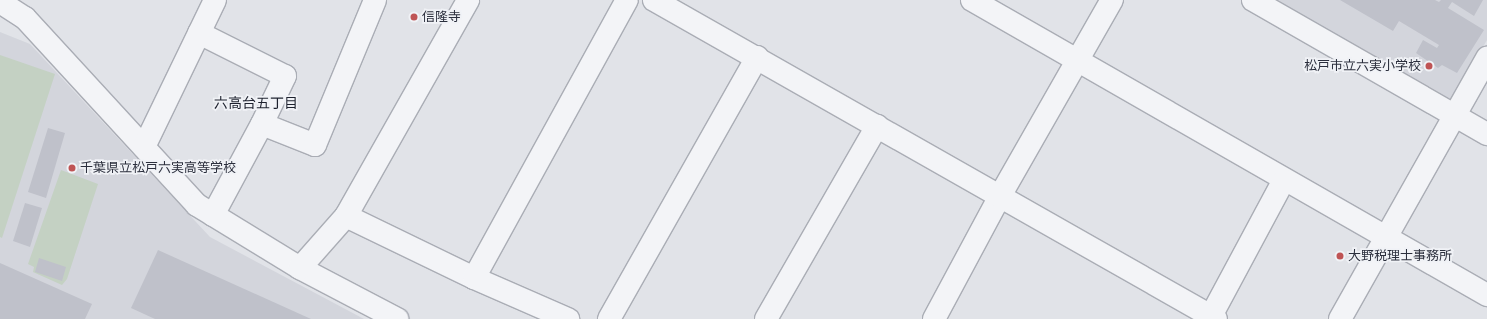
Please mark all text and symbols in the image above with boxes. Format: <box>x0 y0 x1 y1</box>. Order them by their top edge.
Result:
place label: 信隆寺 <box>422 9 461 25</box>
marker: 信隆寺 <box>409 12 419 22</box>
place label: 松戸市立六実小学校 <box>1304 58 1421 74</box>
marker: 松戸市立六実小学校 <box>1424 61 1434 71</box>
district label: 六高台五丁目 <box>214 95 298 111</box>
place label: 千葉県立松戸六実高等学校 <box>80 160 236 176</box>
marker: 千葉県立松戸六実高等学校 <box>67 163 77 173</box>
place label: 大野税理士事務所 <box>1348 248 1452 264</box>
marker: 大野税理士事務所 <box>1335 251 1345 261</box>

